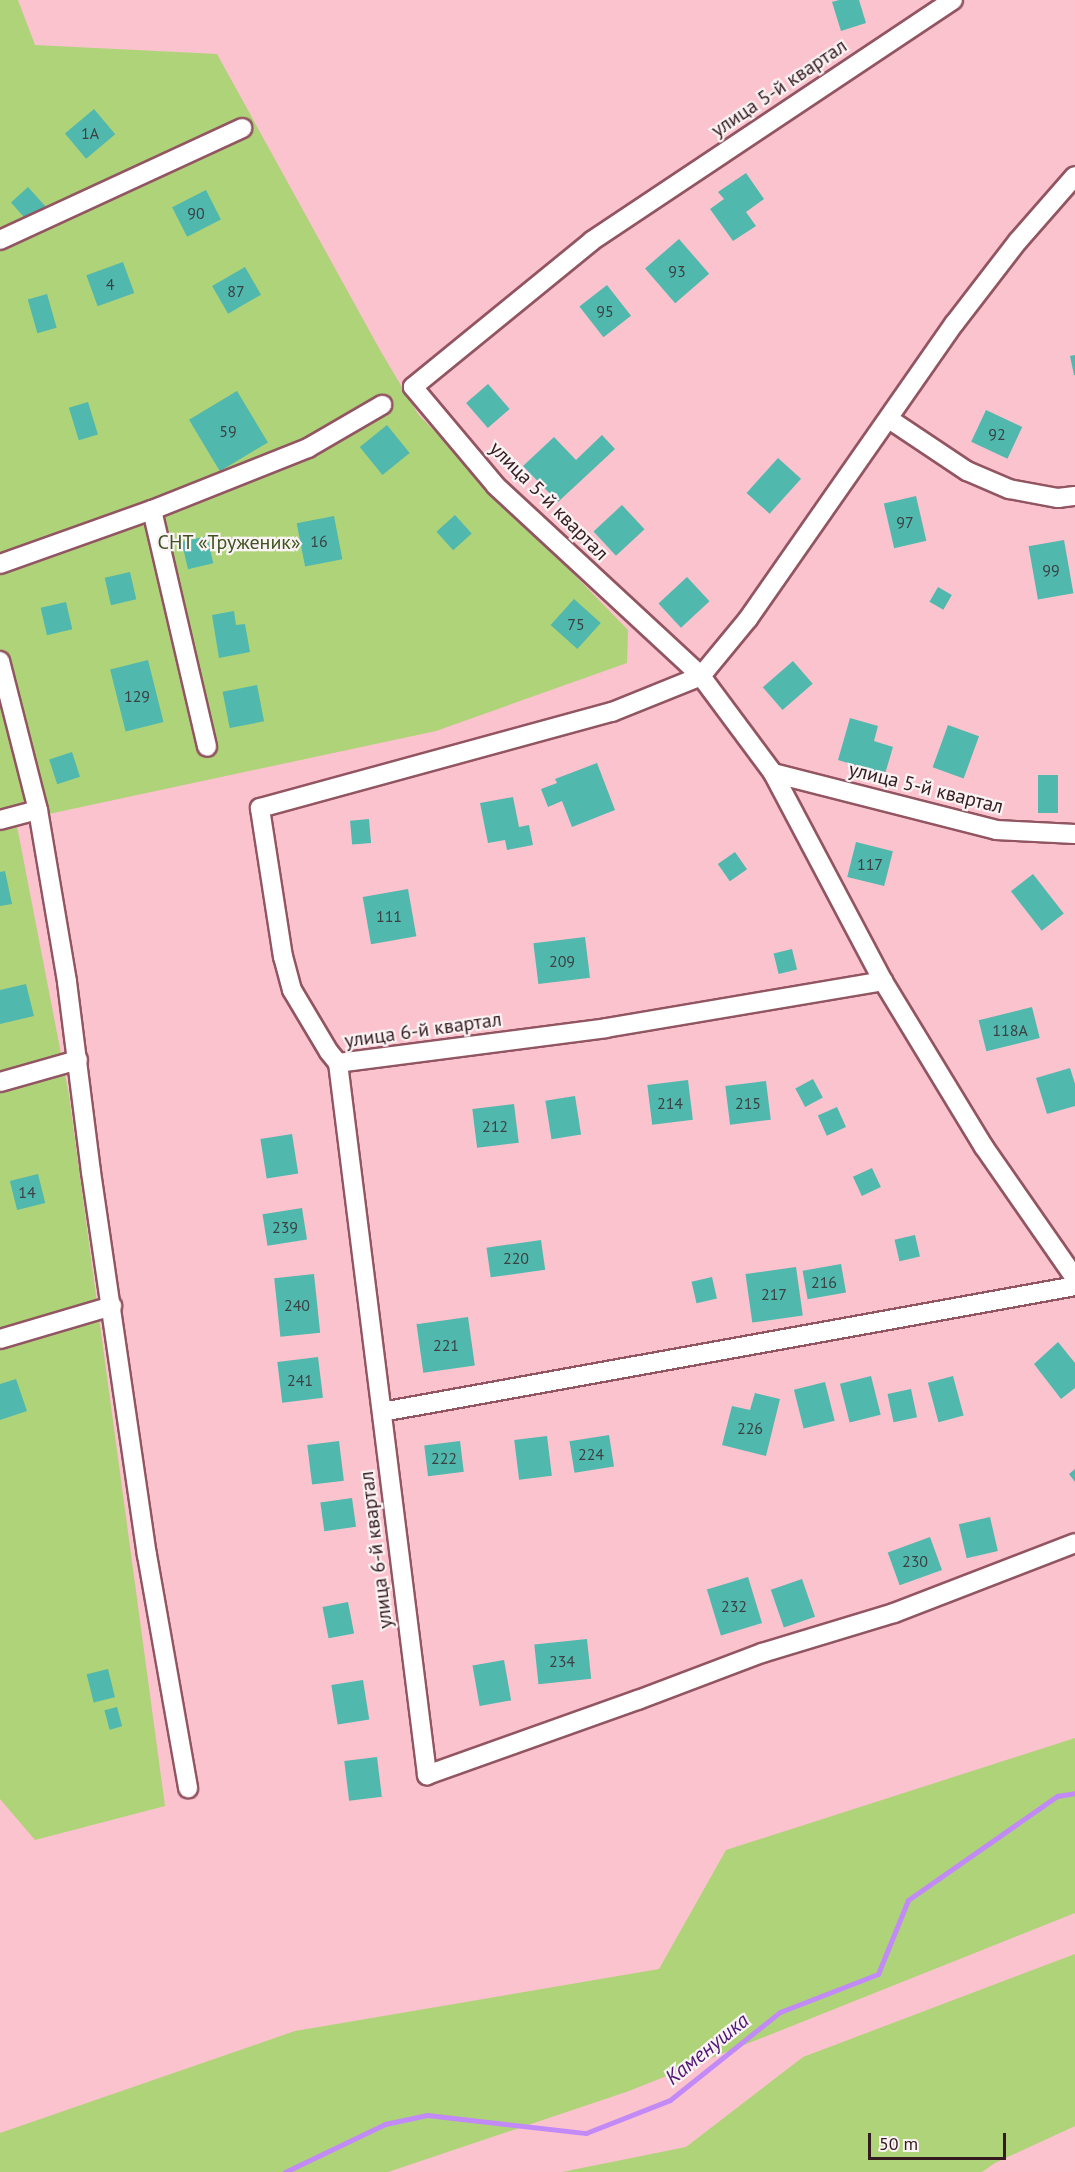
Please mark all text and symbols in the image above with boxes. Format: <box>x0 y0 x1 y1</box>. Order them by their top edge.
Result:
street label: улица 5-й квартал <box>707 34 851 142</box>
house number: 1А <box>81 123 99 143</box>
house number: 90 <box>187 203 205 223</box>
house number: 93 <box>668 261 686 281</box>
house number: 4 <box>106 274 114 294</box>
house number: 87 <box>227 281 245 301</box>
house number: 95 <box>596 301 614 321</box>
house number: 59 <box>219 421 237 441</box>
house number: 92 <box>988 424 1006 444</box>
street label: улица 5-й квартал <box>484 436 614 566</box>
house number: 97 <box>896 512 914 532</box>
park label: СНТ «Труженик» <box>157 530 301 554</box>
house number: 16 <box>310 531 328 551</box>
house number: 99 <box>1042 560 1060 580</box>
house number: 75 <box>567 614 585 634</box>
house number: 129 <box>124 686 150 706</box>
street label: улица 5-й квартал <box>846 757 1006 819</box>
house number: 117 <box>857 854 883 874</box>
house number: 111 <box>376 906 402 926</box>
house number: 209 <box>549 951 575 971</box>
street label: улица 6-й квартал <box>343 1007 503 1053</box>
house number: 118А <box>992 1020 1028 1040</box>
house number: 214 <box>657 1093 683 1113</box>
house number: 215 <box>735 1093 761 1113</box>
house number: 212 <box>482 1116 508 1136</box>
house number: 14 <box>18 1182 36 1202</box>
house number: 239 <box>272 1217 298 1237</box>
house number: 220 <box>503 1248 529 1268</box>
house number: 216 <box>811 1272 837 1292</box>
house number: 217 <box>761 1284 787 1304</box>
house number: 240 <box>284 1295 310 1315</box>
house number: 221 <box>433 1335 459 1355</box>
house number: 241 <box>287 1370 313 1390</box>
house number: 226 <box>737 1418 763 1438</box>
house number: 224 <box>578 1444 604 1464</box>
house number: 222 <box>431 1448 457 1468</box>
street label: улица 6-й квартал <box>354 1470 398 1630</box>
house number: 230 <box>902 1551 928 1571</box>
house number: 232 <box>721 1596 747 1616</box>
house number: 234 <box>549 1651 575 1671</box>
water label: Каменушка <box>660 2008 754 2090</box>
scale bar <box>871 2121 1009 2159</box>
text: 50 m <box>879 2132 918 2155</box>

